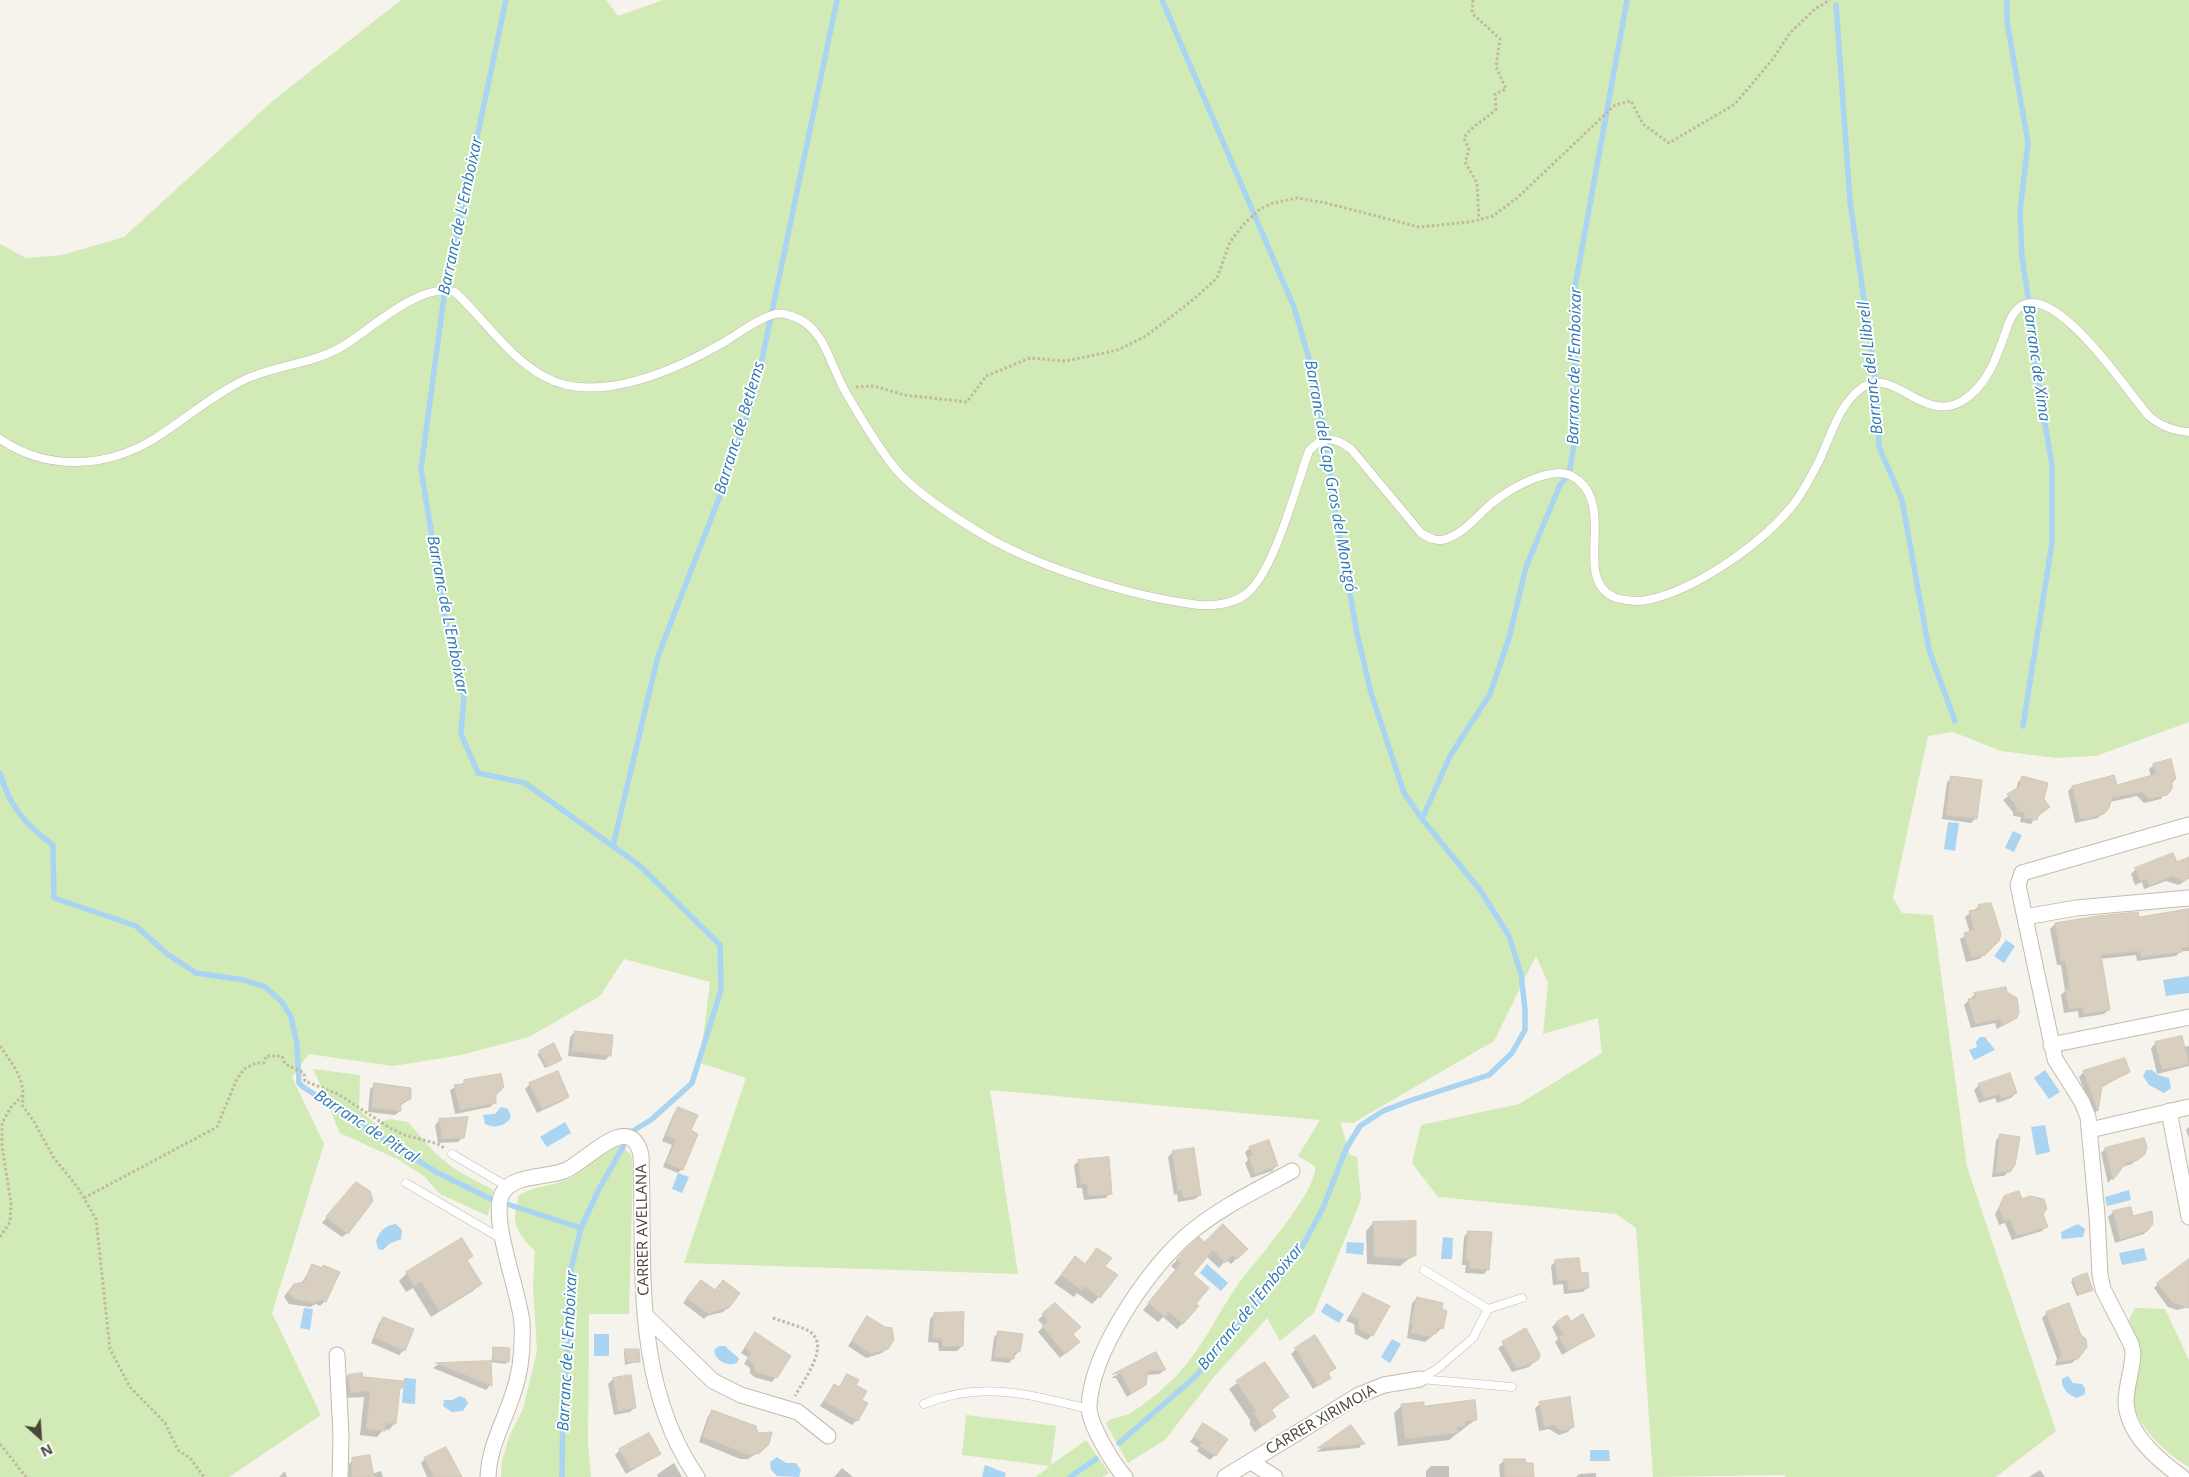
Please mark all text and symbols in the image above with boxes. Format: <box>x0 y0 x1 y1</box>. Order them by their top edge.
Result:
water label: Barranc de L'Emboixar <box>435 135 487 297</box>
water label: Barranc de l'Emboixar <box>1564 287 1586 445</box>
water label: Barranc del Llibrell <box>1854 300 1888 436</box>
water label: Barranc de Xima <box>2018 303 2054 423</box>
water label: Barranc de Betlems <box>711 359 769 497</box>
water label: Barranc del Cap Gros del Montgó <box>1300 359 1360 593</box>
water label: Barranc de L'Emboixar <box>422 534 472 696</box>
water label: Barranc de Pitral <box>310 1086 422 1168</box>
street label: CARRER AVELLANA <box>633 1164 653 1296</box>
water label: Barranc de l'Emboixar <box>1194 1240 1308 1374</box>
water label: Barranc de L'Emboixar <box>554 1270 582 1432</box>
street label: CARRER XIRIMOIA <box>1263 1381 1379 1459</box>
north arrow <box>15 1412 65 1462</box>
text: N <box>38 1440 56 1462</box>

